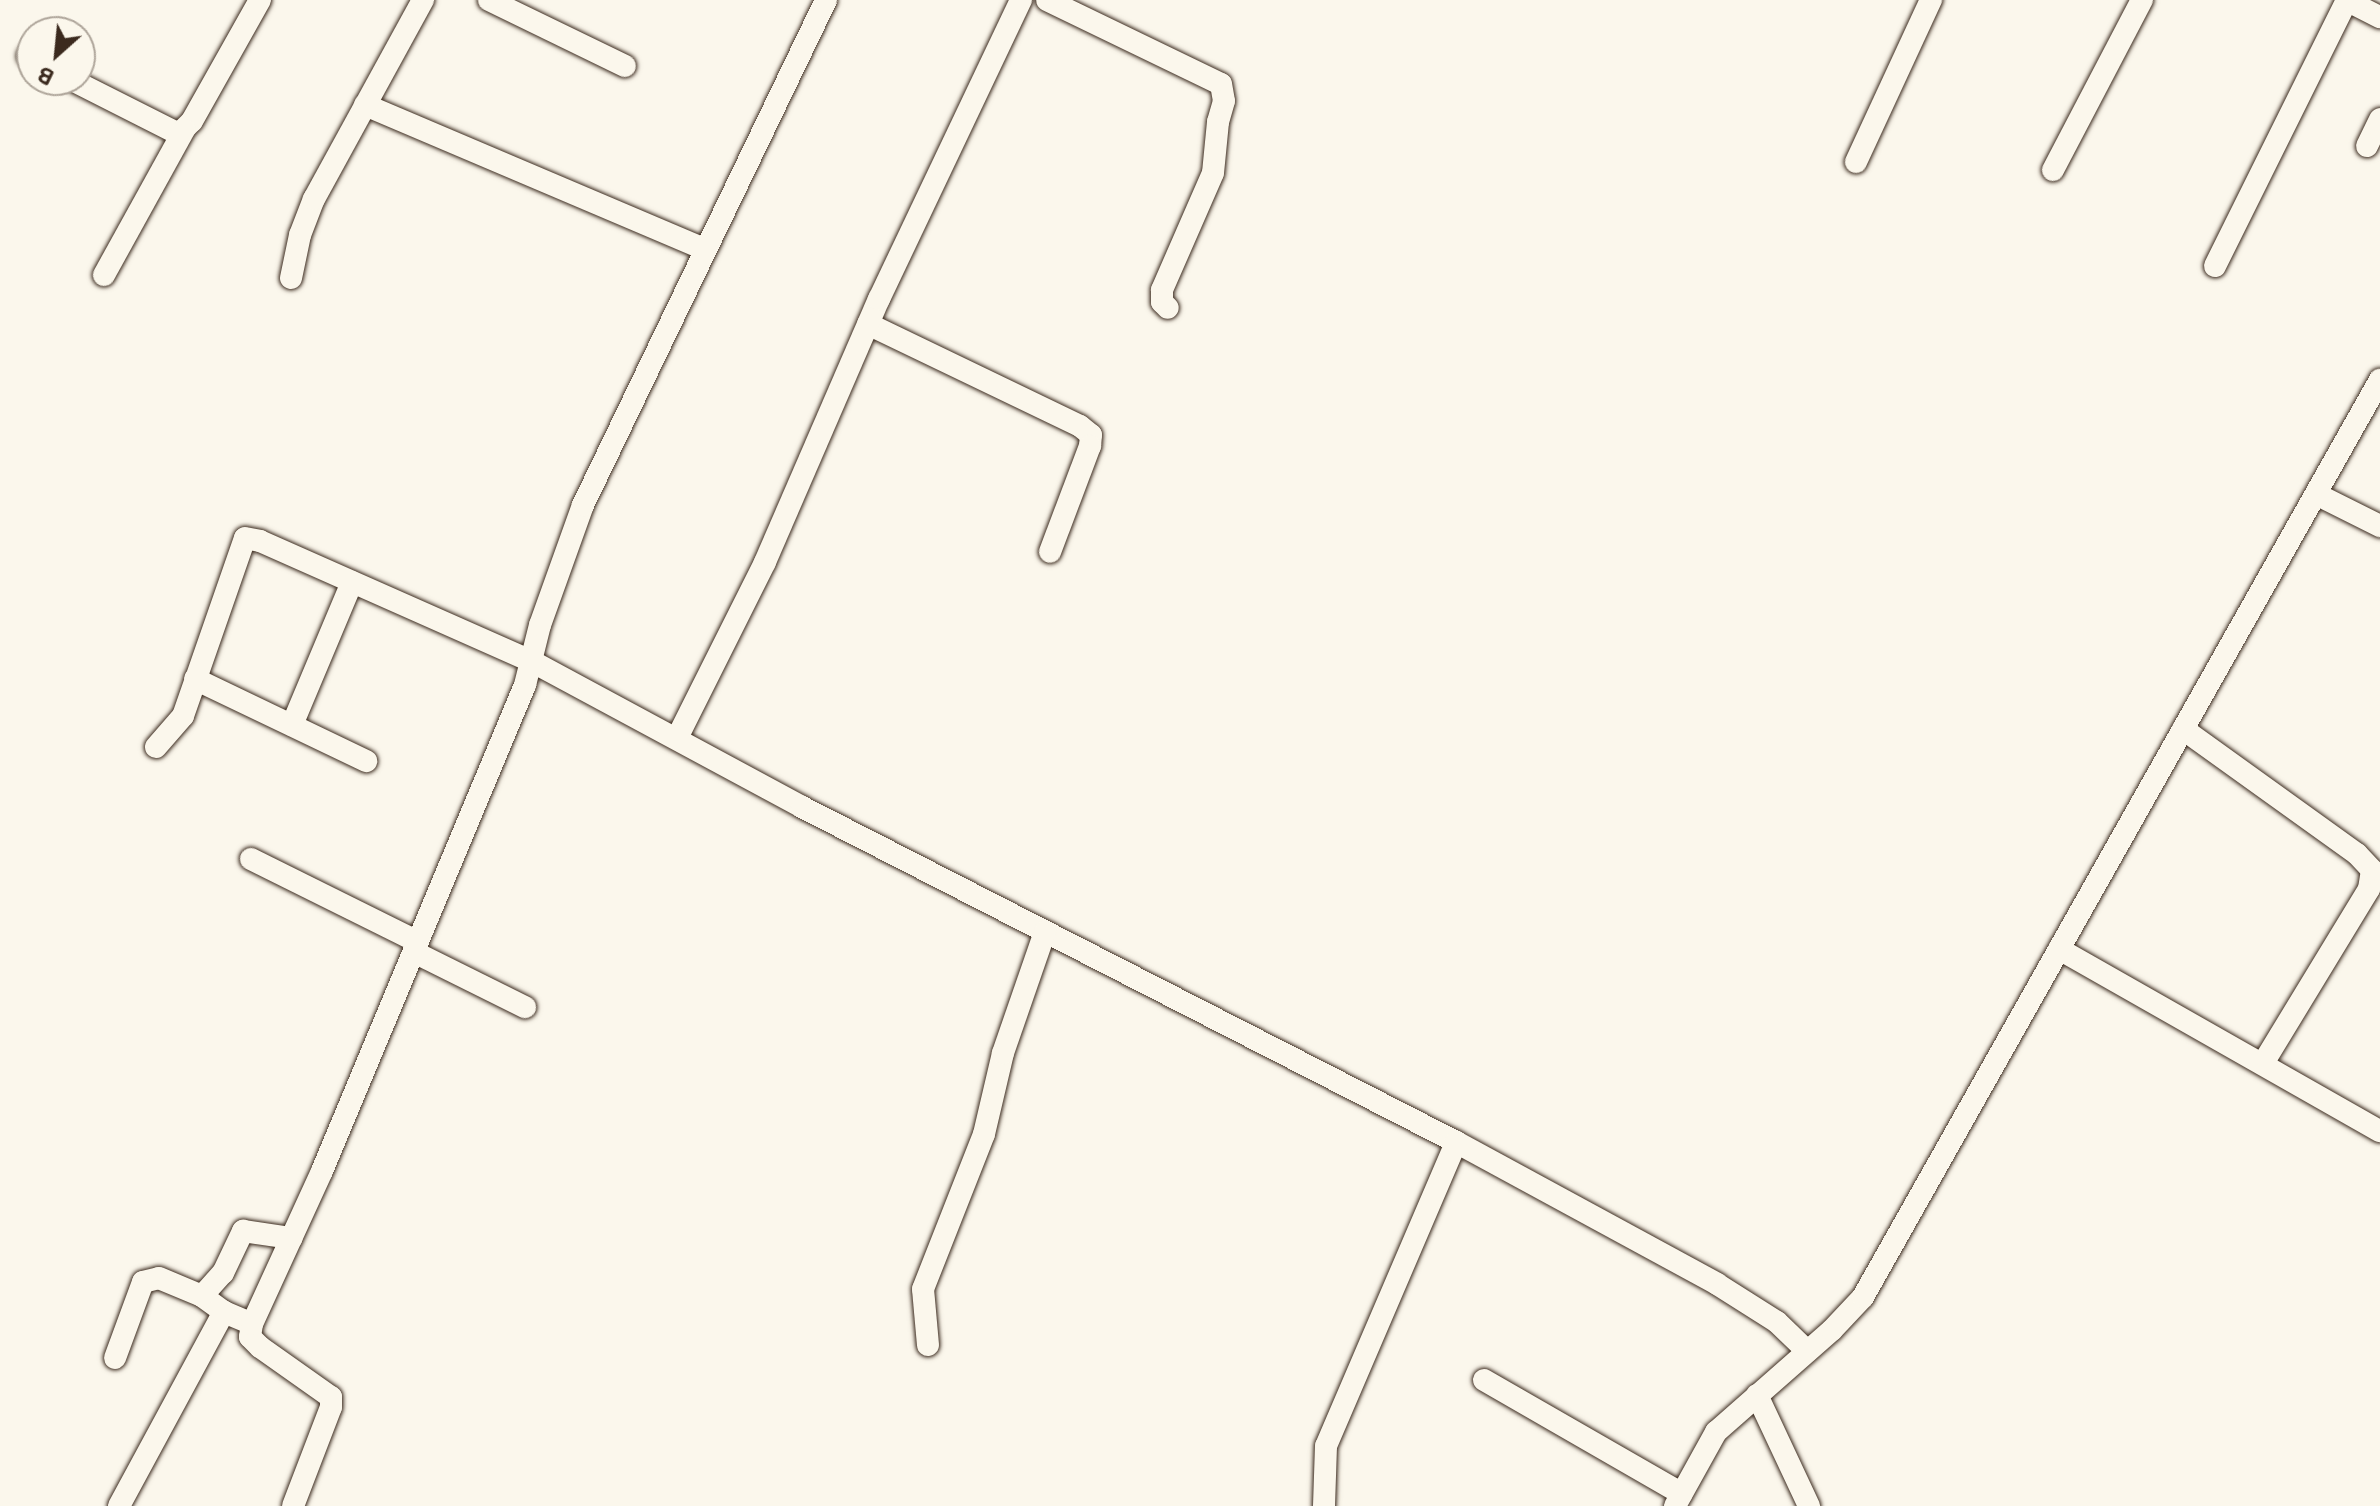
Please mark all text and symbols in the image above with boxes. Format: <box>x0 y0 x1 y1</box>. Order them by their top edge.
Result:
north arrow <box>16 16 96 96</box>
text: B <box>33 61 58 91</box>

